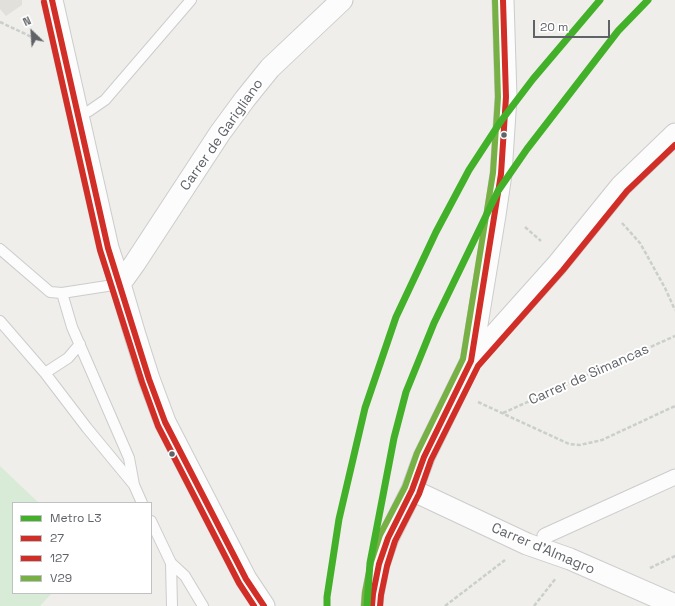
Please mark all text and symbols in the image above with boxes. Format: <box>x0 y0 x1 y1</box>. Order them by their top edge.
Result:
north arrow <box>12 12 52 52</box>
scale bar <box>535 12 612 38</box>
text: N <box>21 13 33 29</box>
text: 20 m <box>540 19 568 35</box>
street label: Carrer de Garigliano <box>177 76 267 194</box>
unlabelled marker <box>499 130 509 140</box>
street label: Carrer de Simancas <box>526 341 652 409</box>
unlabelled marker <box>167 449 177 459</box>
legend <box>12 502 152 594</box>
text: Metro L3 <box>50 510 101 526</box>
street label: Carrer d'Almagro <box>489 520 597 578</box>
text: 27 <box>50 530 64 546</box>
text: 127 <box>50 550 69 566</box>
text: V29 <box>50 570 72 586</box>

